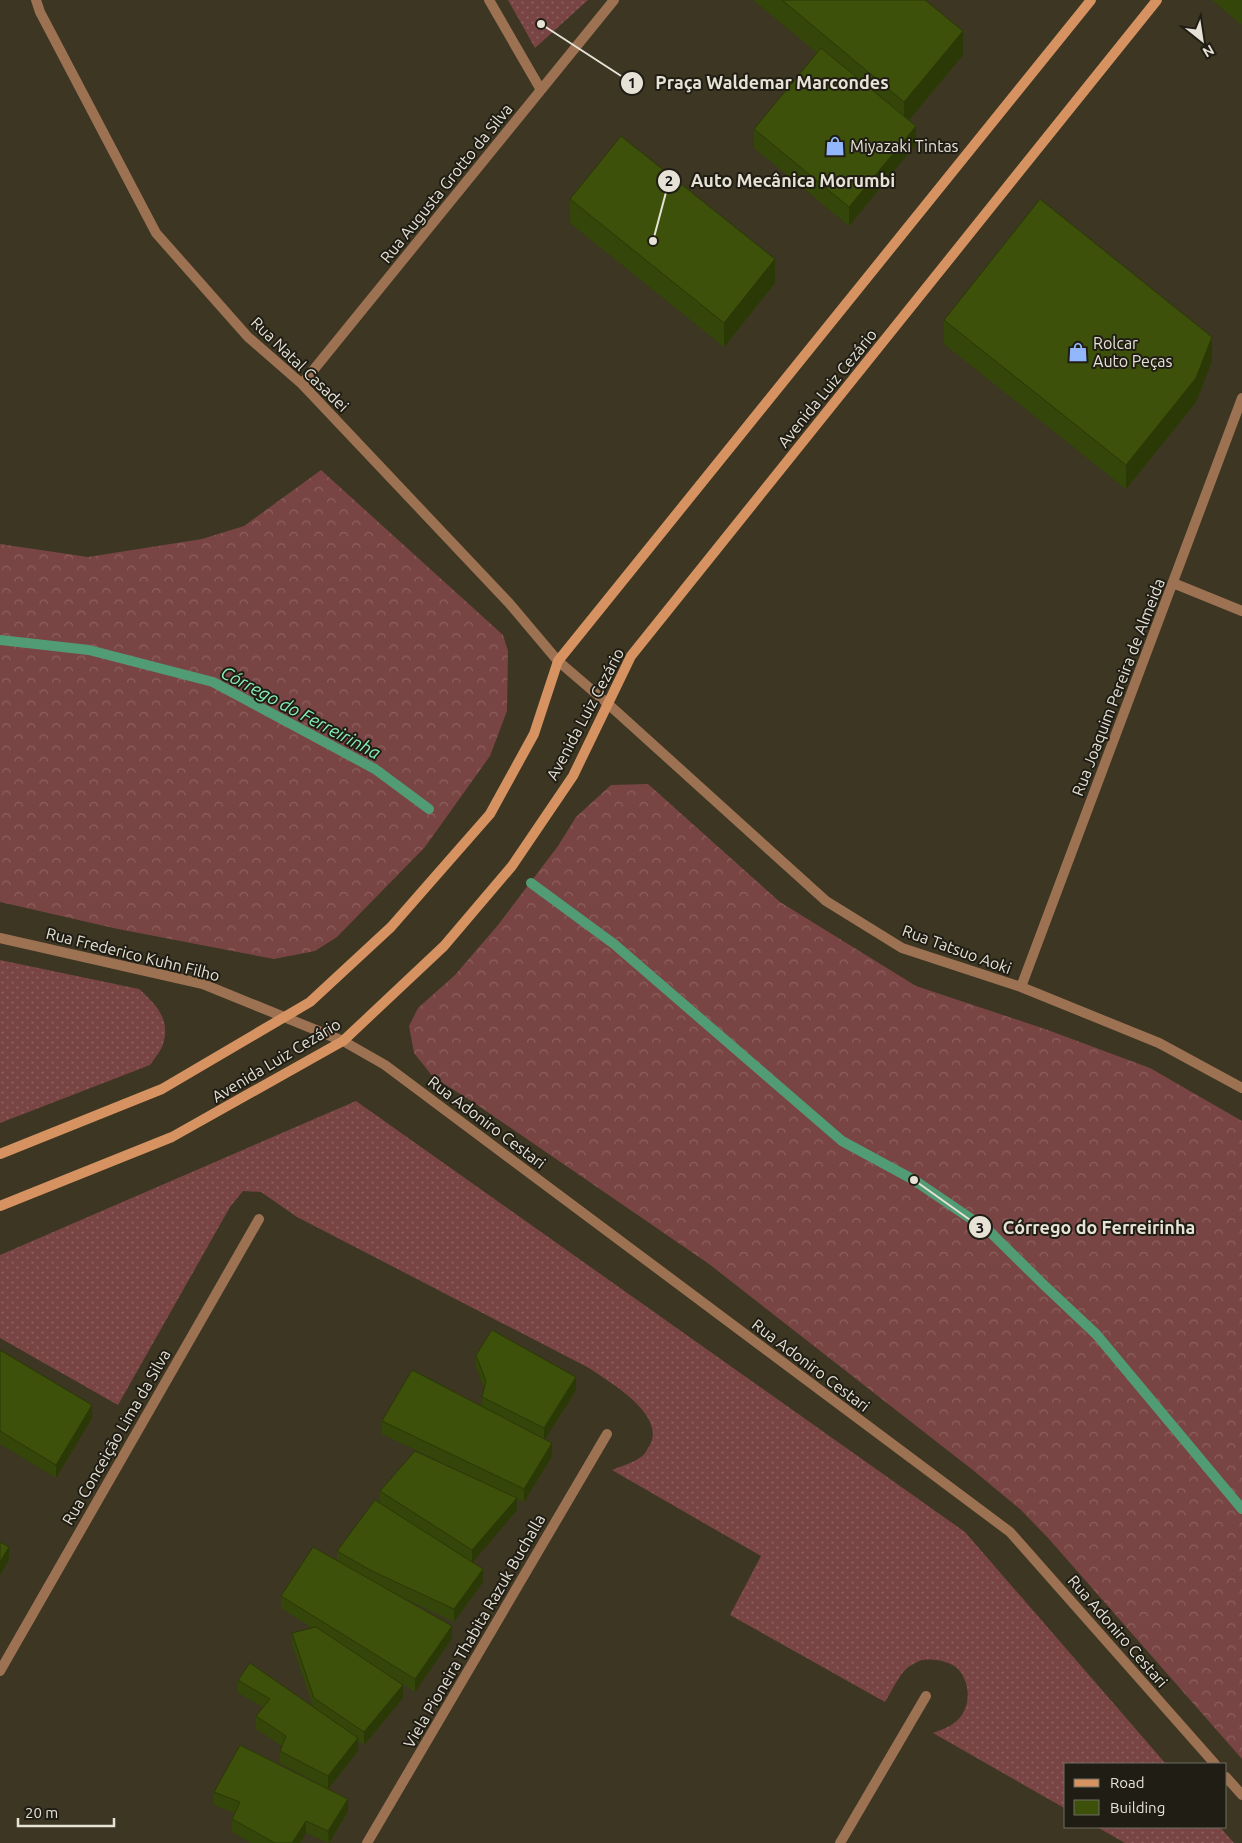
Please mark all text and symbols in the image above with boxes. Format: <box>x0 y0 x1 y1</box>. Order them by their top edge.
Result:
north arrow <box>1177 15 1227 65</box>
text: N <box>1200 42 1217 61</box>
callout: Praça Waldemar Marcondes <box>620 67 898 100</box>
text: Praça Waldemar Marcondes <box>655 72 889 93</box>
text: 1 <box>628 74 636 91</box>
street label: Rua Augusta Grotto da Silva <box>376 100 516 266</box>
shop icon: Miyazaki Tintas <box>824 135 846 157</box>
place label: Miyazaki Tintas <box>850 137 959 155</box>
callout: Auto Mecânica Morumbi <box>656 164 906 197</box>
text: Auto Mecânica Morumbi <box>691 170 895 190</box>
text: 2 <box>665 172 673 189</box>
street label: Rua Natal Casadei <box>248 313 352 415</box>
street label: Avenida Luiz Cezário <box>774 325 880 451</box>
place label: Rolcar Auto Peças <box>1093 334 1173 370</box>
shop icon: Rolcar Auto Peças <box>1067 341 1089 363</box>
street label: Rua Joaquim Pereira de Almeida <box>1068 576 1168 798</box>
street label: Avenida Luiz Cezário <box>543 645 627 783</box>
water label: Córrego do Ferreirinha <box>218 661 384 763</box>
street label: Rua Tatsuo Aoki <box>900 921 1014 977</box>
street label: Rua Frederico Kuhn Filho <box>44 924 222 984</box>
street label: Avenida Luiz Cezário <box>208 1014 344 1106</box>
street label: Rua Adoniro Cestari <box>425 1072 549 1172</box>
callout: Córrego do Ferreirinha <box>967 1211 1205 1244</box>
text: Córrego do Ferreirinha <box>1003 1217 1195 1237</box>
text: 3 <box>976 1219 984 1236</box>
street label: Rua Adoniro Cestari <box>749 1315 873 1415</box>
street label: Rua Conceição Lima da Silva <box>58 1346 174 1528</box>
street label: Viela Pioneira Thabita Razuk Buchalla <box>399 1511 549 1751</box>
street label: Rua Adoniro Cestari <box>1065 1571 1171 1691</box>
legend <box>1064 1763 1227 1828</box>
text: Road <box>1110 1774 1145 1791</box>
scale bar <box>18 1796 114 1828</box>
text: Building <box>1110 1799 1165 1816</box>
text: 20 m <box>25 1804 58 1821</box>

